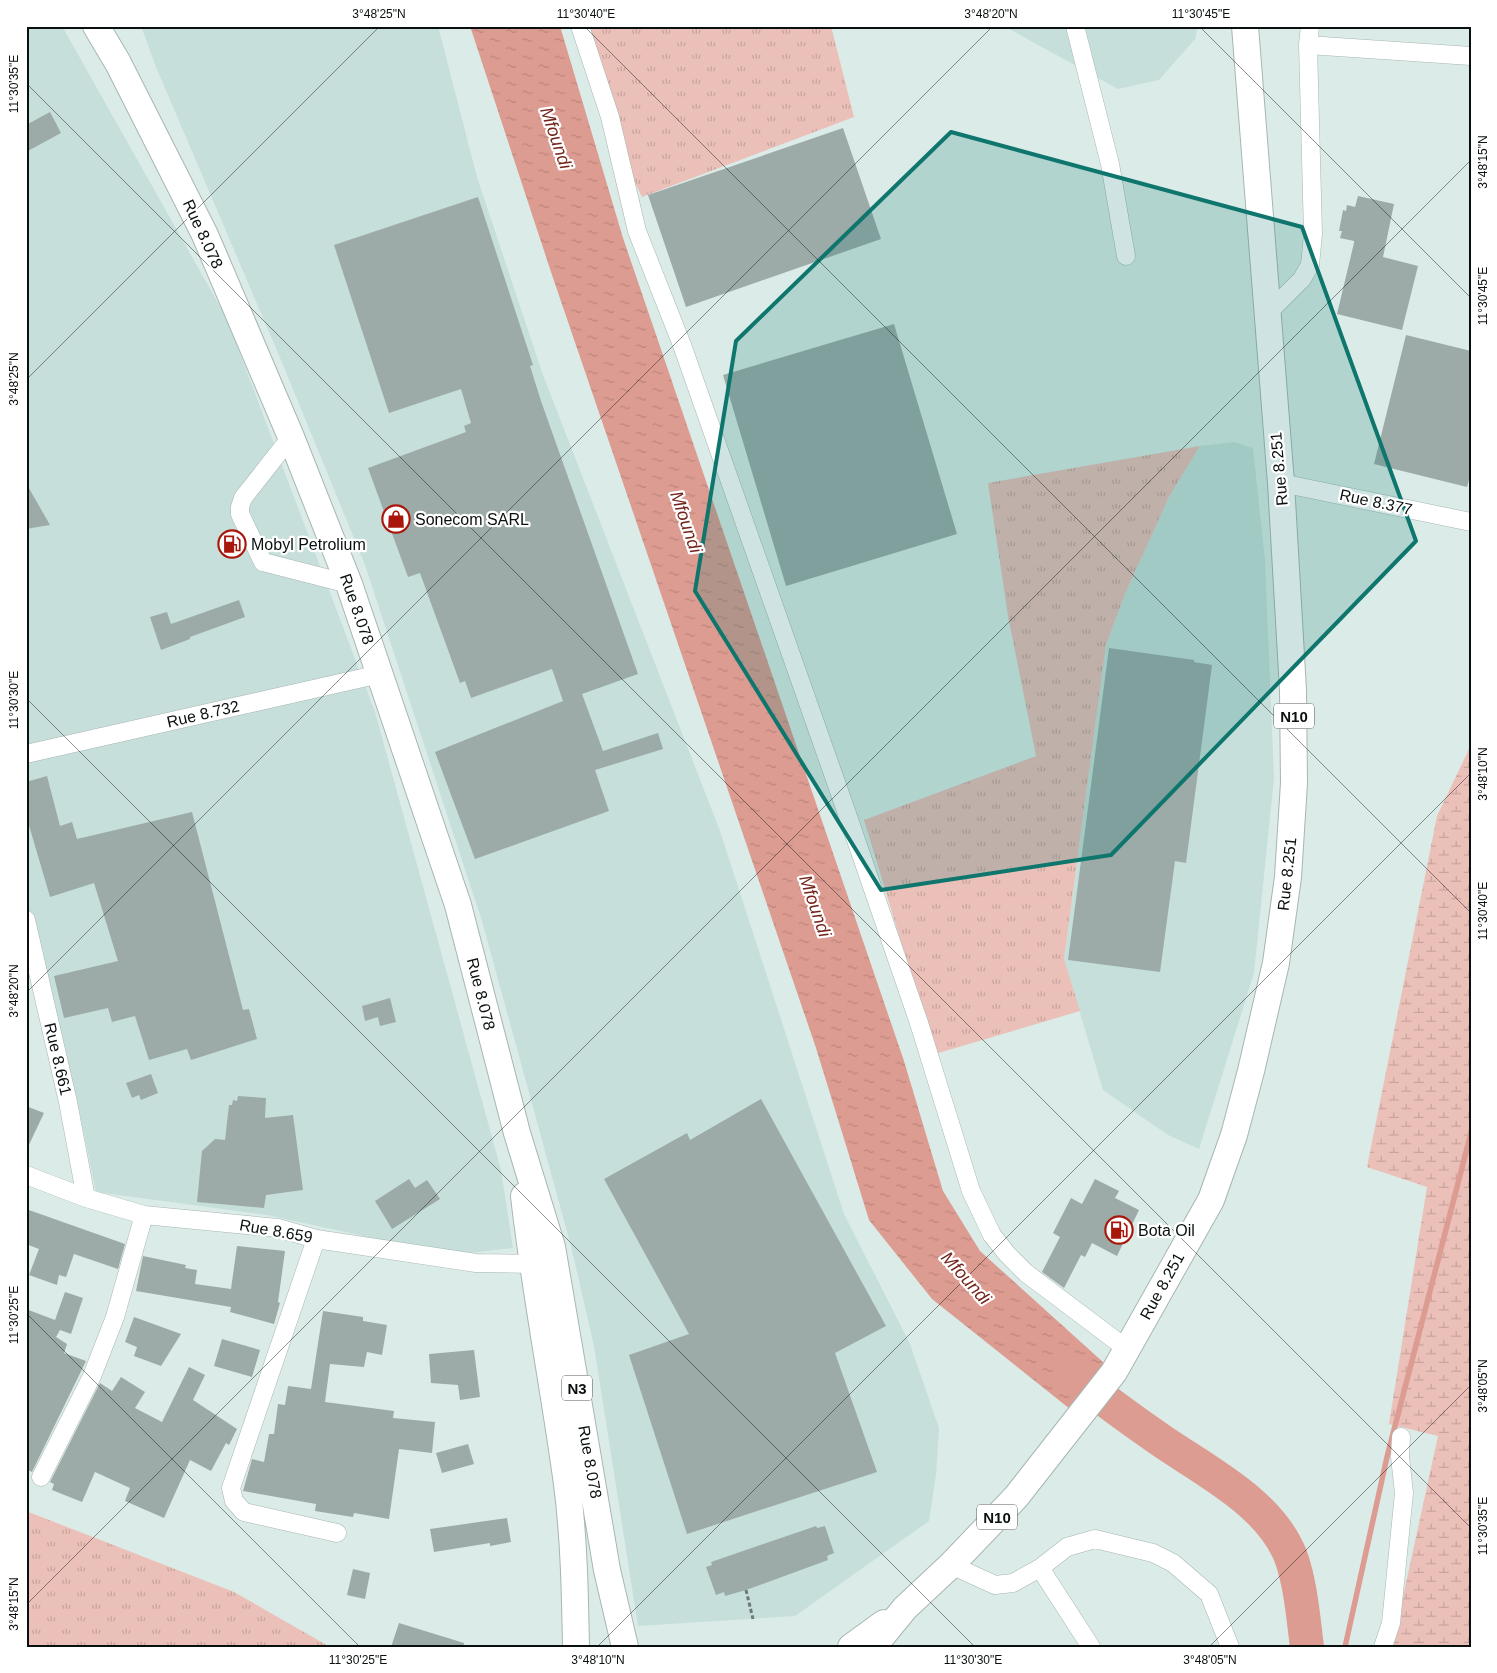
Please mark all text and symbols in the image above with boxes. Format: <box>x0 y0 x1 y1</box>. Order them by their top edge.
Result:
text: 3°48'25"N <box>352 7 406 21</box>
text: 11°30'40"E <box>557 7 615 21</box>
text: 3°48'20"N <box>964 7 1018 21</box>
text: 11°30'45"E <box>1172 7 1230 21</box>
text: 11°30'35"E <box>7 55 21 113</box>
water label: Mfoundi <box>536 104 576 172</box>
text: 3°48'15"N <box>1476 135 1490 189</box>
street label: Rue 8.078 <box>180 197 226 271</box>
text: 11°30'45"E <box>1476 267 1490 325</box>
text: 3°48'25"N <box>7 352 21 406</box>
street label: Rue 8.251 <box>1267 431 1291 507</box>
street label: Rue 8.377 <box>1338 486 1414 518</box>
water label: Mfoundi <box>666 488 706 556</box>
shop icon: Sonecom SARL <box>381 504 411 534</box>
place label: Sonecom SARL <box>415 511 529 528</box>
fuel station icon: Mobyl Petrolium <box>217 529 247 559</box>
place label: Mobyl Petrolium <box>251 536 366 553</box>
street label: Rue 8.078 <box>337 571 377 647</box>
text: 11°30'30"E <box>7 671 21 729</box>
street label: Rue 8.732 <box>165 697 241 731</box>
road number: N10 <box>1274 704 1314 728</box>
text: 3°48'10"N <box>1476 747 1490 801</box>
street label: Rue 8.251 <box>1275 836 1299 912</box>
water label: Mfoundi <box>795 872 835 940</box>
text: 11°30'40"E <box>1476 882 1490 940</box>
street label: Rue 8.078 <box>464 956 498 1032</box>
text: 3°48'20"N <box>7 964 21 1018</box>
street label: Rue 8.661 <box>41 1021 75 1097</box>
fuel station icon: Bota Oil <box>1104 1215 1134 1245</box>
street label: Rue 8.659 <box>238 1216 314 1246</box>
place label: Bota Oil <box>1138 1222 1195 1239</box>
water label: Mfoundi <box>937 1248 996 1309</box>
street label: Rue 8.251 <box>1137 1250 1187 1322</box>
text: 11°30'25"E <box>7 1286 21 1344</box>
text: 3°48'05"N <box>1476 1359 1490 1413</box>
road number: N3 <box>562 1376 592 1400</box>
street label: Rue 8.078 <box>575 1424 605 1500</box>
text: 11°30'35"E <box>1476 1497 1490 1555</box>
road number: N10 <box>977 1504 1017 1530</box>
text: 3°48'15"N <box>7 1577 21 1631</box>
text: 11°30'25"E <box>329 1653 387 1667</box>
text: 3°48'10"N <box>571 1653 625 1667</box>
text: 11°30'30"E <box>944 1653 1002 1667</box>
text: 3°48'05"N <box>1183 1653 1237 1667</box>

